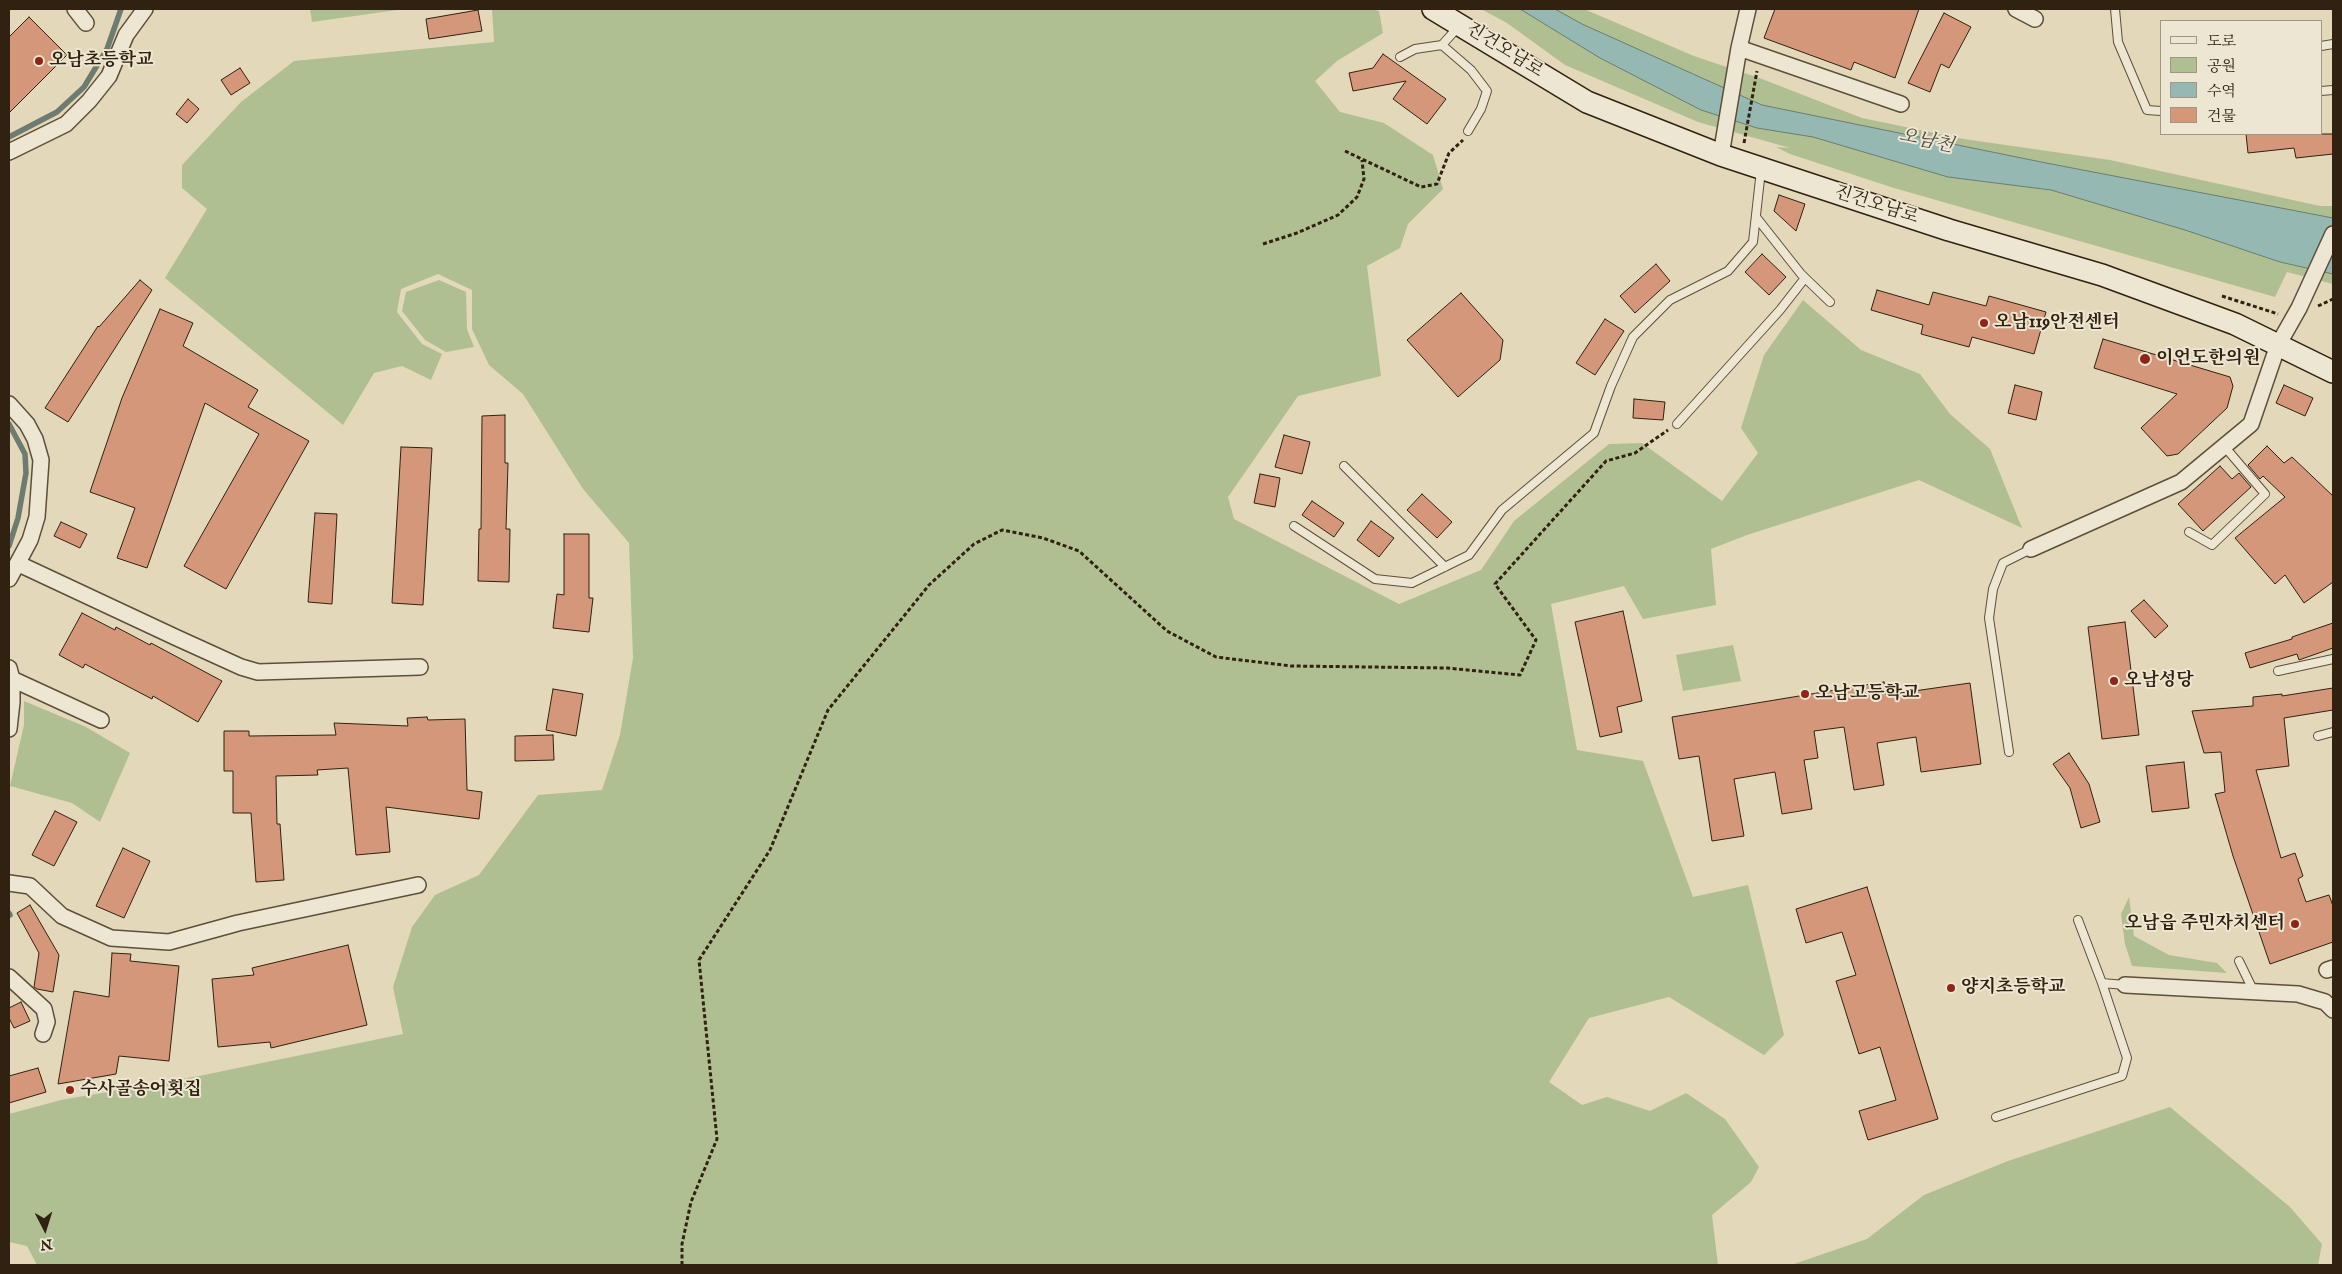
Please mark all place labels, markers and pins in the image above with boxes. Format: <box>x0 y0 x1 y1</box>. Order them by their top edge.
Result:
place label: 오남초등학교 <box>49 50 153 72</box>
marker: 오남초등학교 <box>33 55 45 67</box>
place label: 오남119안전센터 <box>1994 312 2120 334</box>
marker: 오남119안전센터 <box>1978 317 1990 329</box>
place label: 이언도한의원 <box>2156 348 2260 370</box>
marker: 이언도한의원 <box>2138 352 2152 366</box>
place label: 오남성당 <box>2124 670 2194 692</box>
marker: 오남성당 <box>2108 675 2120 687</box>
place label: 오남고등학교 <box>1815 683 1919 705</box>
marker: 오남고등학교 <box>1799 688 1811 700</box>
place label: 오남읍 주민자치센터 <box>2125 913 2285 935</box>
marker: 오남읍 주민자치센터 <box>2289 918 2301 930</box>
place label: 양지초등학교 <box>1961 977 2065 999</box>
marker: 양지초등학교 <box>1945 982 1957 994</box>
place label: 수사골송어횟집 <box>80 1079 202 1101</box>
marker: 수사골송어횟집 <box>64 1084 76 1096</box>

